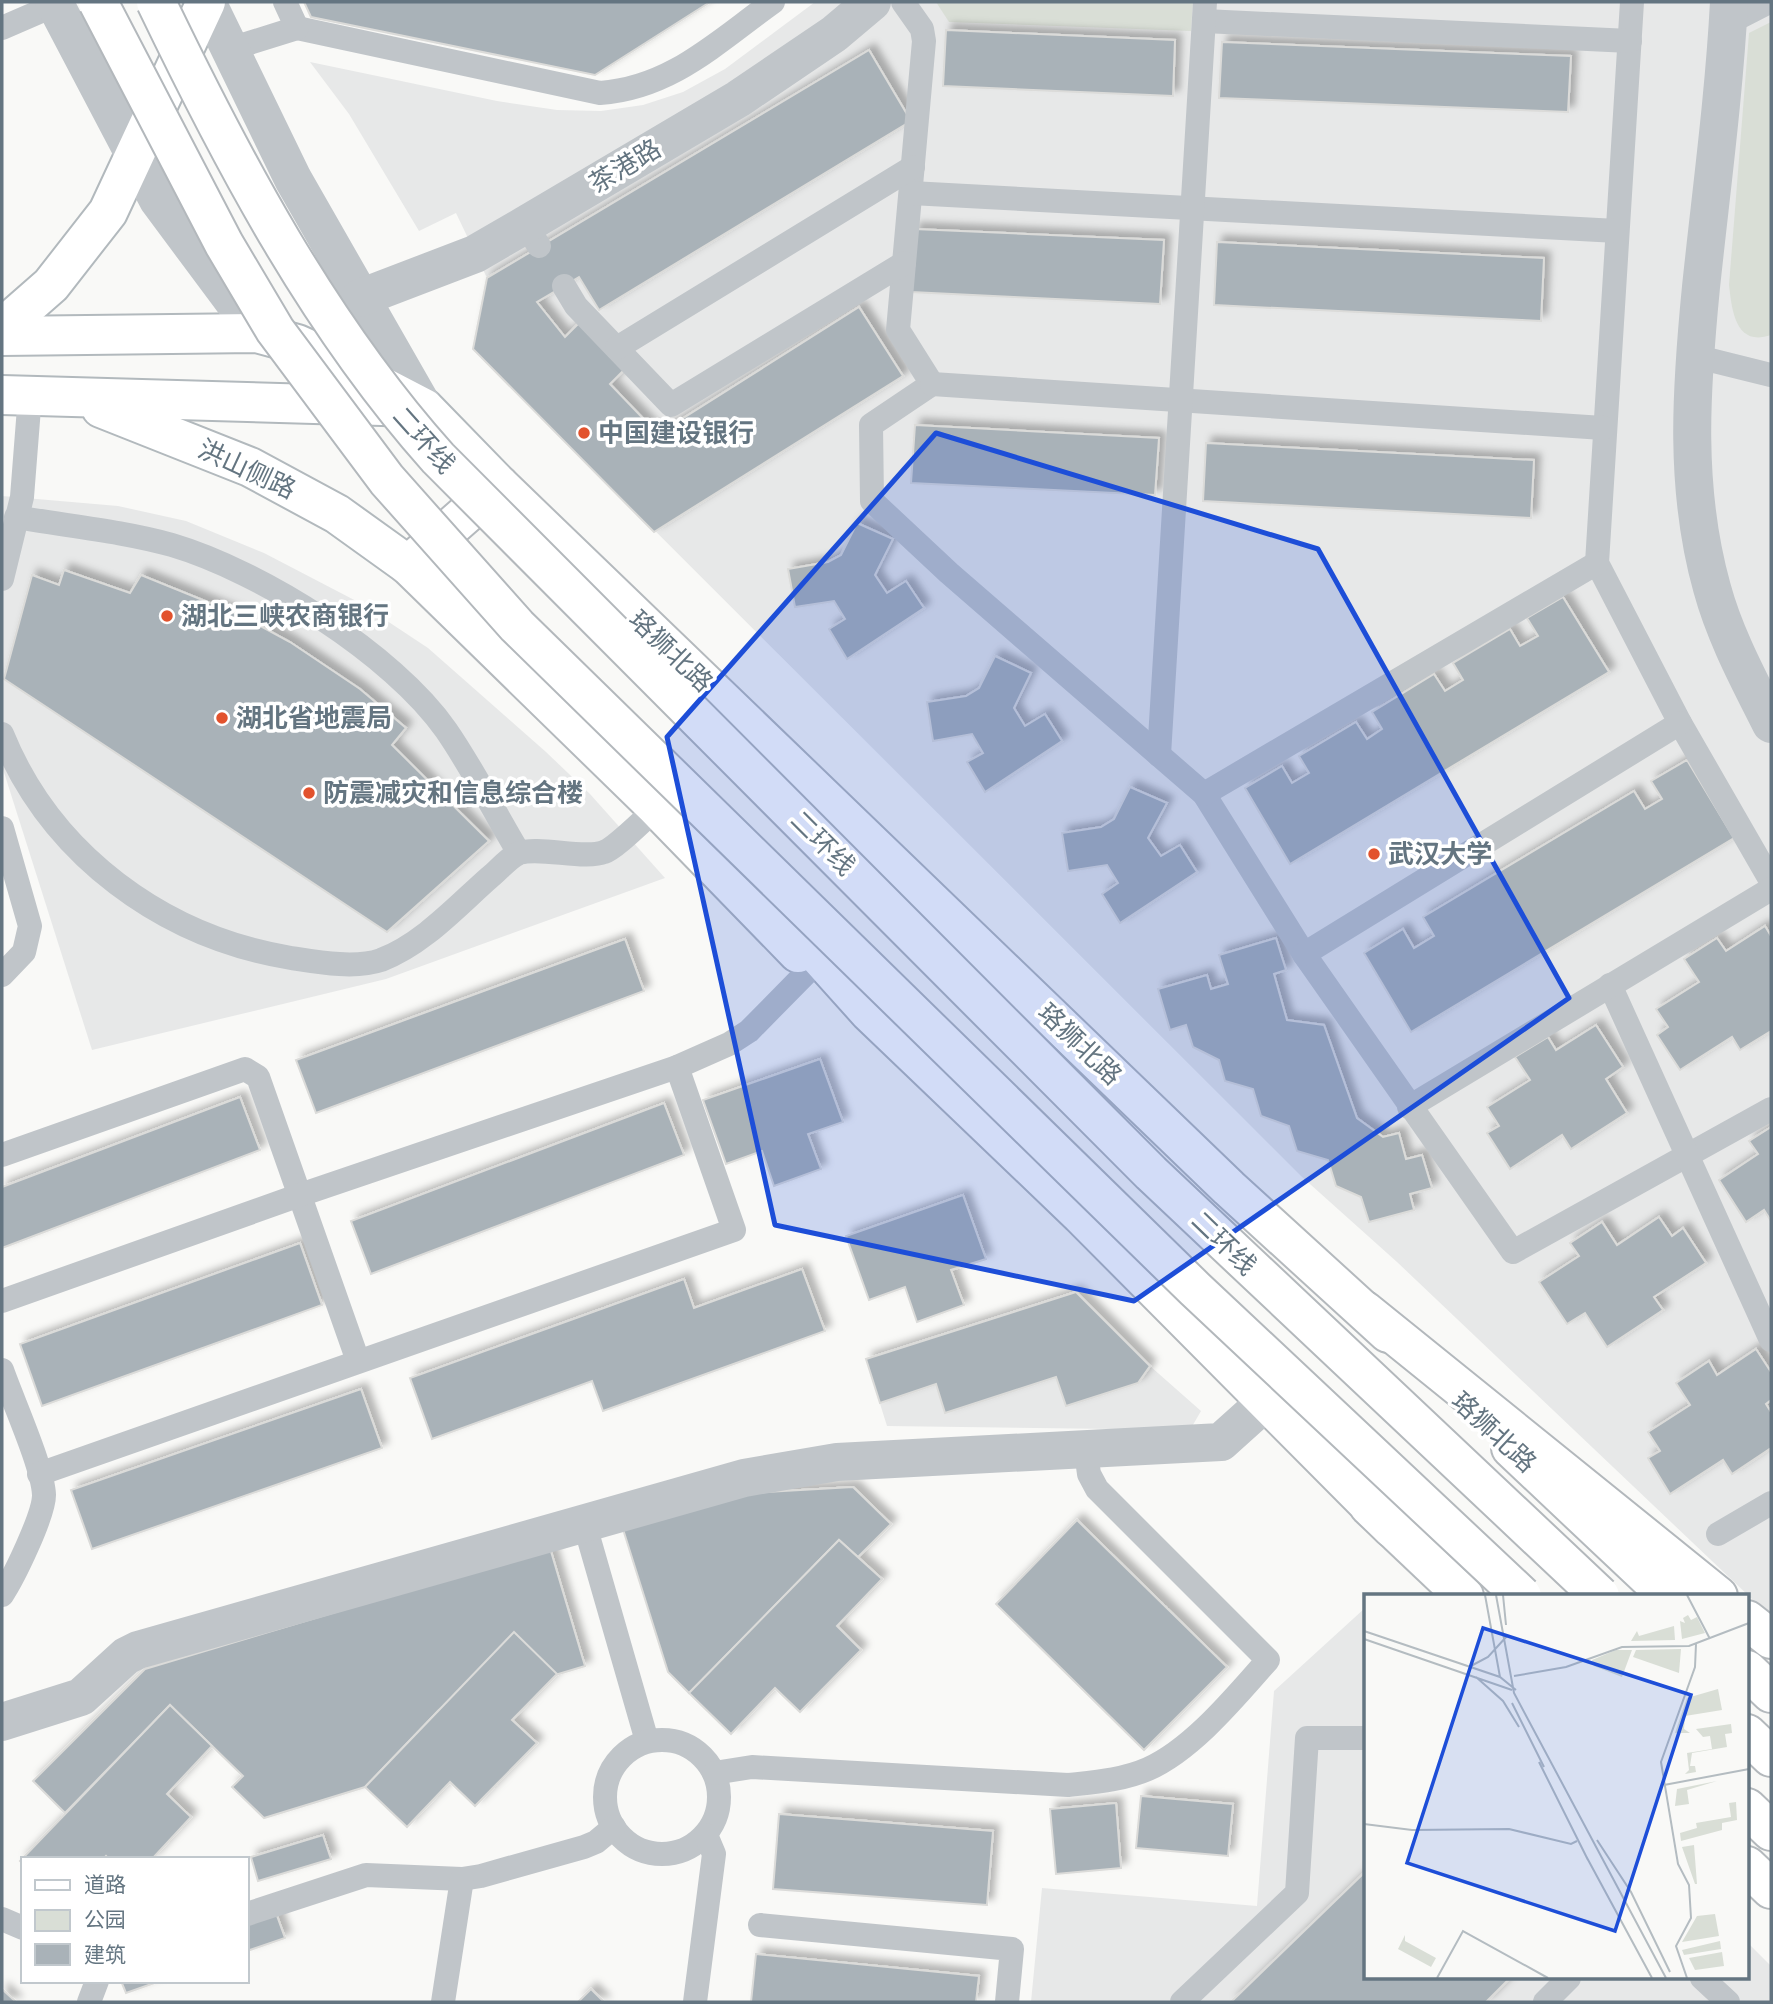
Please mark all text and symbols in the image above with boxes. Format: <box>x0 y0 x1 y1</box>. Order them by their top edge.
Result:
street label: 茶港路 <box>583 131 666 198</box>
street label: 二环线 <box>387 400 463 478</box>
place label: 中国建设银行 <box>598 416 754 447</box>
marker: 中国建设银行 <box>576 425 592 441</box>
street label: 洪山侧路 <box>194 432 301 504</box>
place label: 湖北三峡农商银行 <box>181 599 389 630</box>
street label: 珞狮北路 <box>624 603 720 697</box>
marker: 湖北三峡农商银行 <box>159 608 175 624</box>
place label: 湖北省地震局 <box>236 701 392 732</box>
marker: 湖北省地震局 <box>214 710 230 726</box>
place label: 防震减灾和信息综合楼 <box>323 776 583 807</box>
marker: 防震减灾和信息综合楼 <box>301 785 317 801</box>
street label: 二环线 <box>786 803 863 880</box>
place label: 武汉大学 <box>1388 837 1492 868</box>
marker: 武汉大学 <box>1366 846 1382 862</box>
street label: 珞狮北路 <box>1033 996 1129 1090</box>
street label: 二环线 <box>1186 1204 1264 1280</box>
street label: 珞狮北路 <box>1446 1384 1544 1478</box>
inset map <box>1364 1594 1748 1980</box>
legend <box>21 1857 248 1983</box>
text: 道路 <box>84 1871 126 1896</box>
text: 公园 <box>84 1906 126 1931</box>
text: 建筑 <box>84 1941 126 1966</box>

